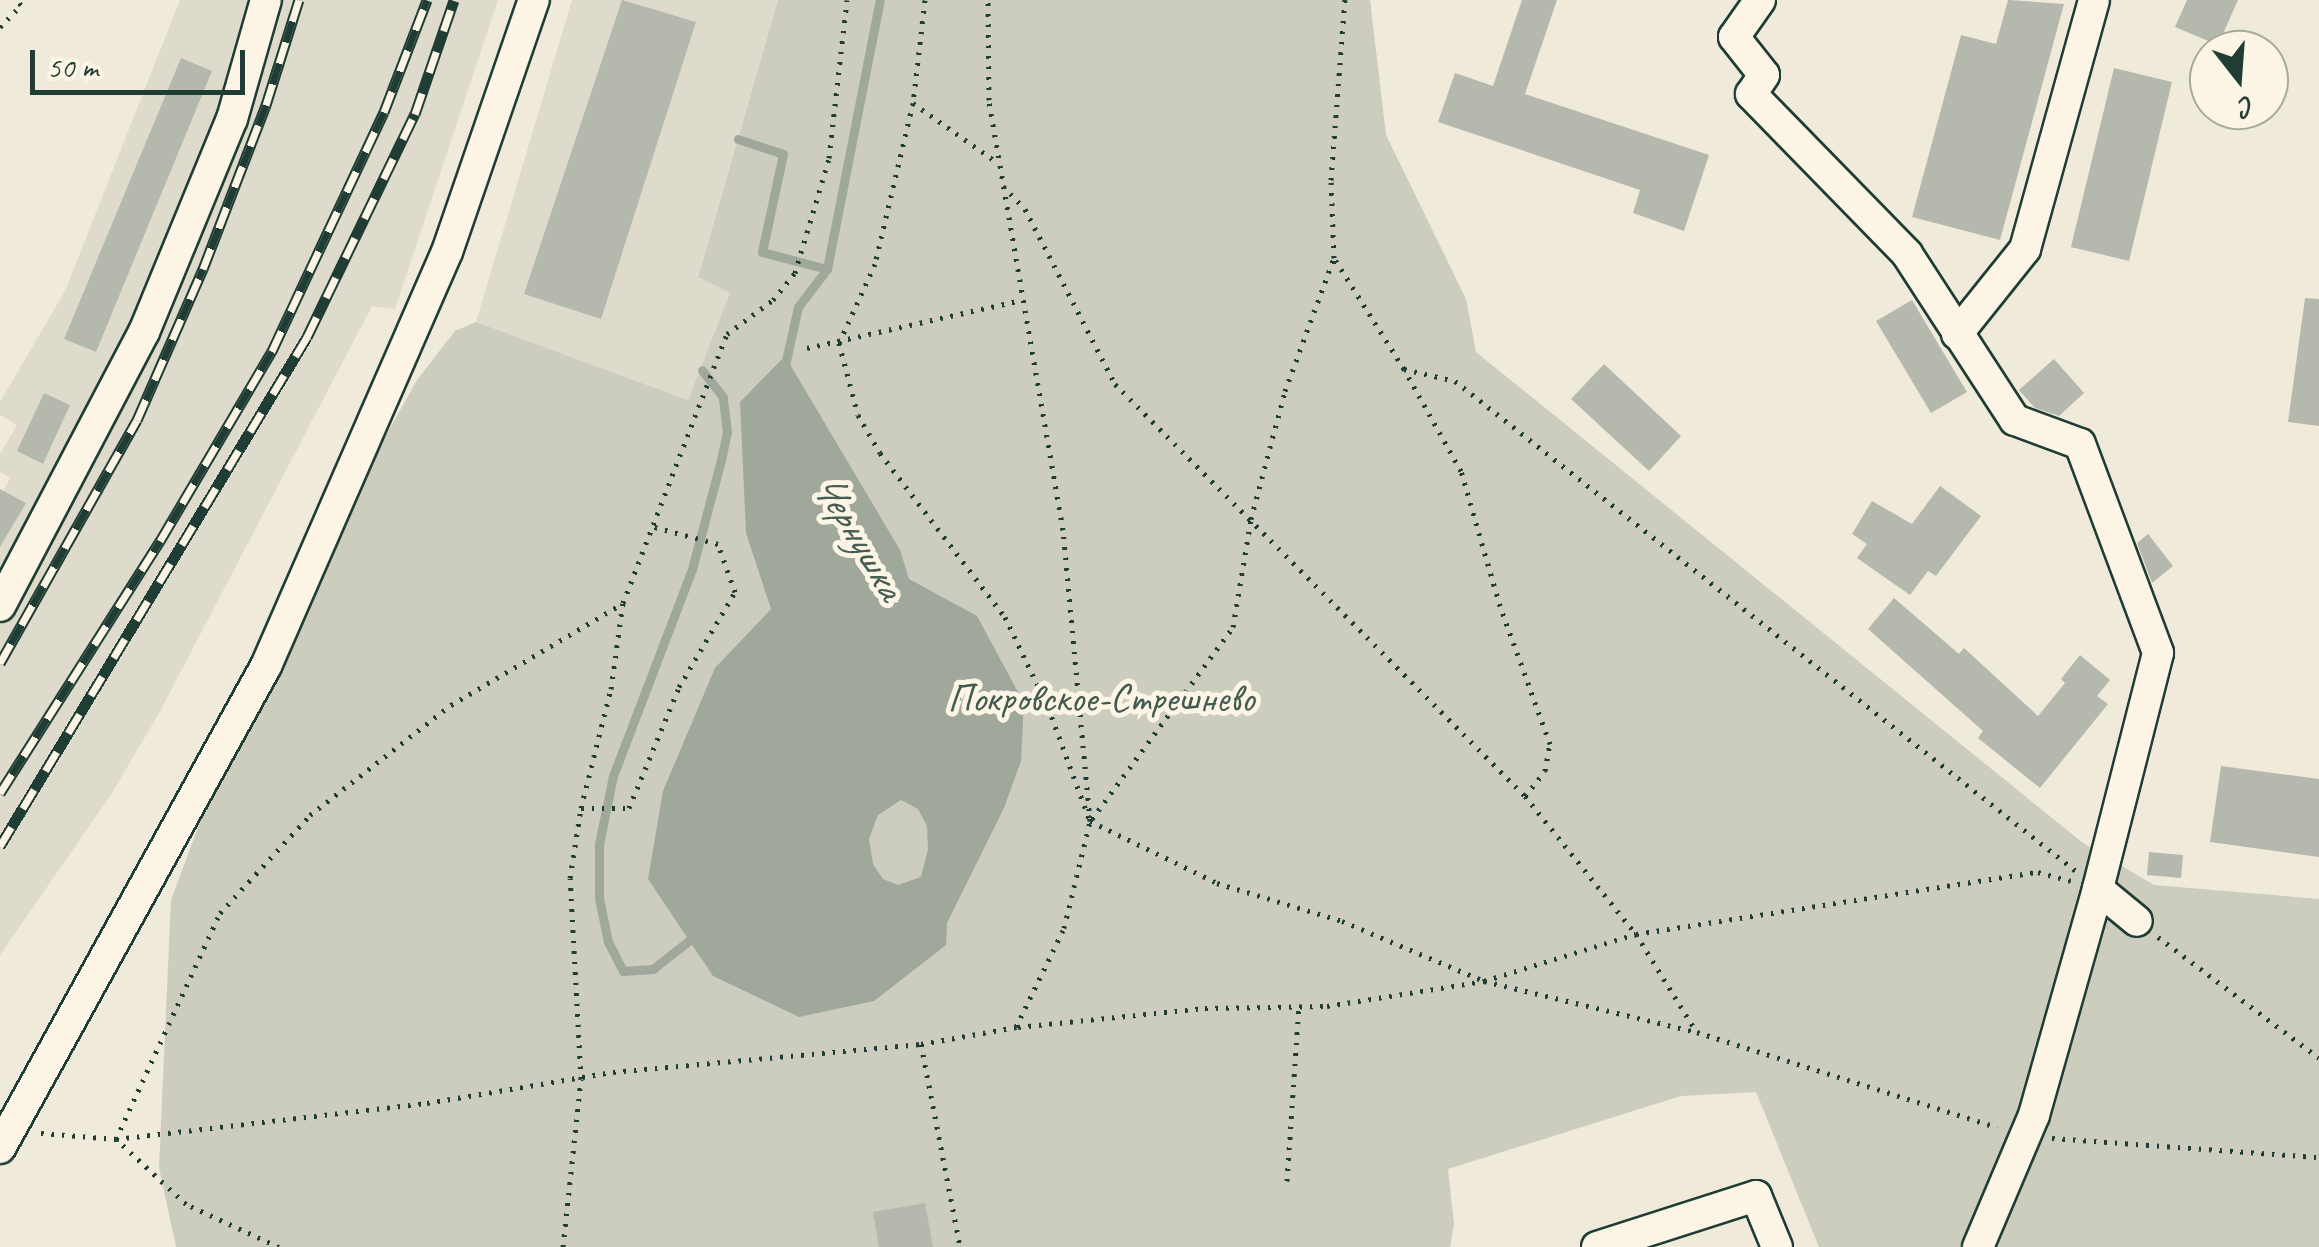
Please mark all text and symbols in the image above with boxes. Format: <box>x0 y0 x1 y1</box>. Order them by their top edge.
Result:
scale bar <box>35 30 250 92</box>
north arrow <box>2189 30 2289 130</box>
text: 50 m <box>47 48 98 86</box>
text: С <box>2236 89 2259 126</box>
water label: Чернушка <box>801 464 915 608</box>
park label: Покровское-Стрешнево <box>948 674 1254 722</box>

